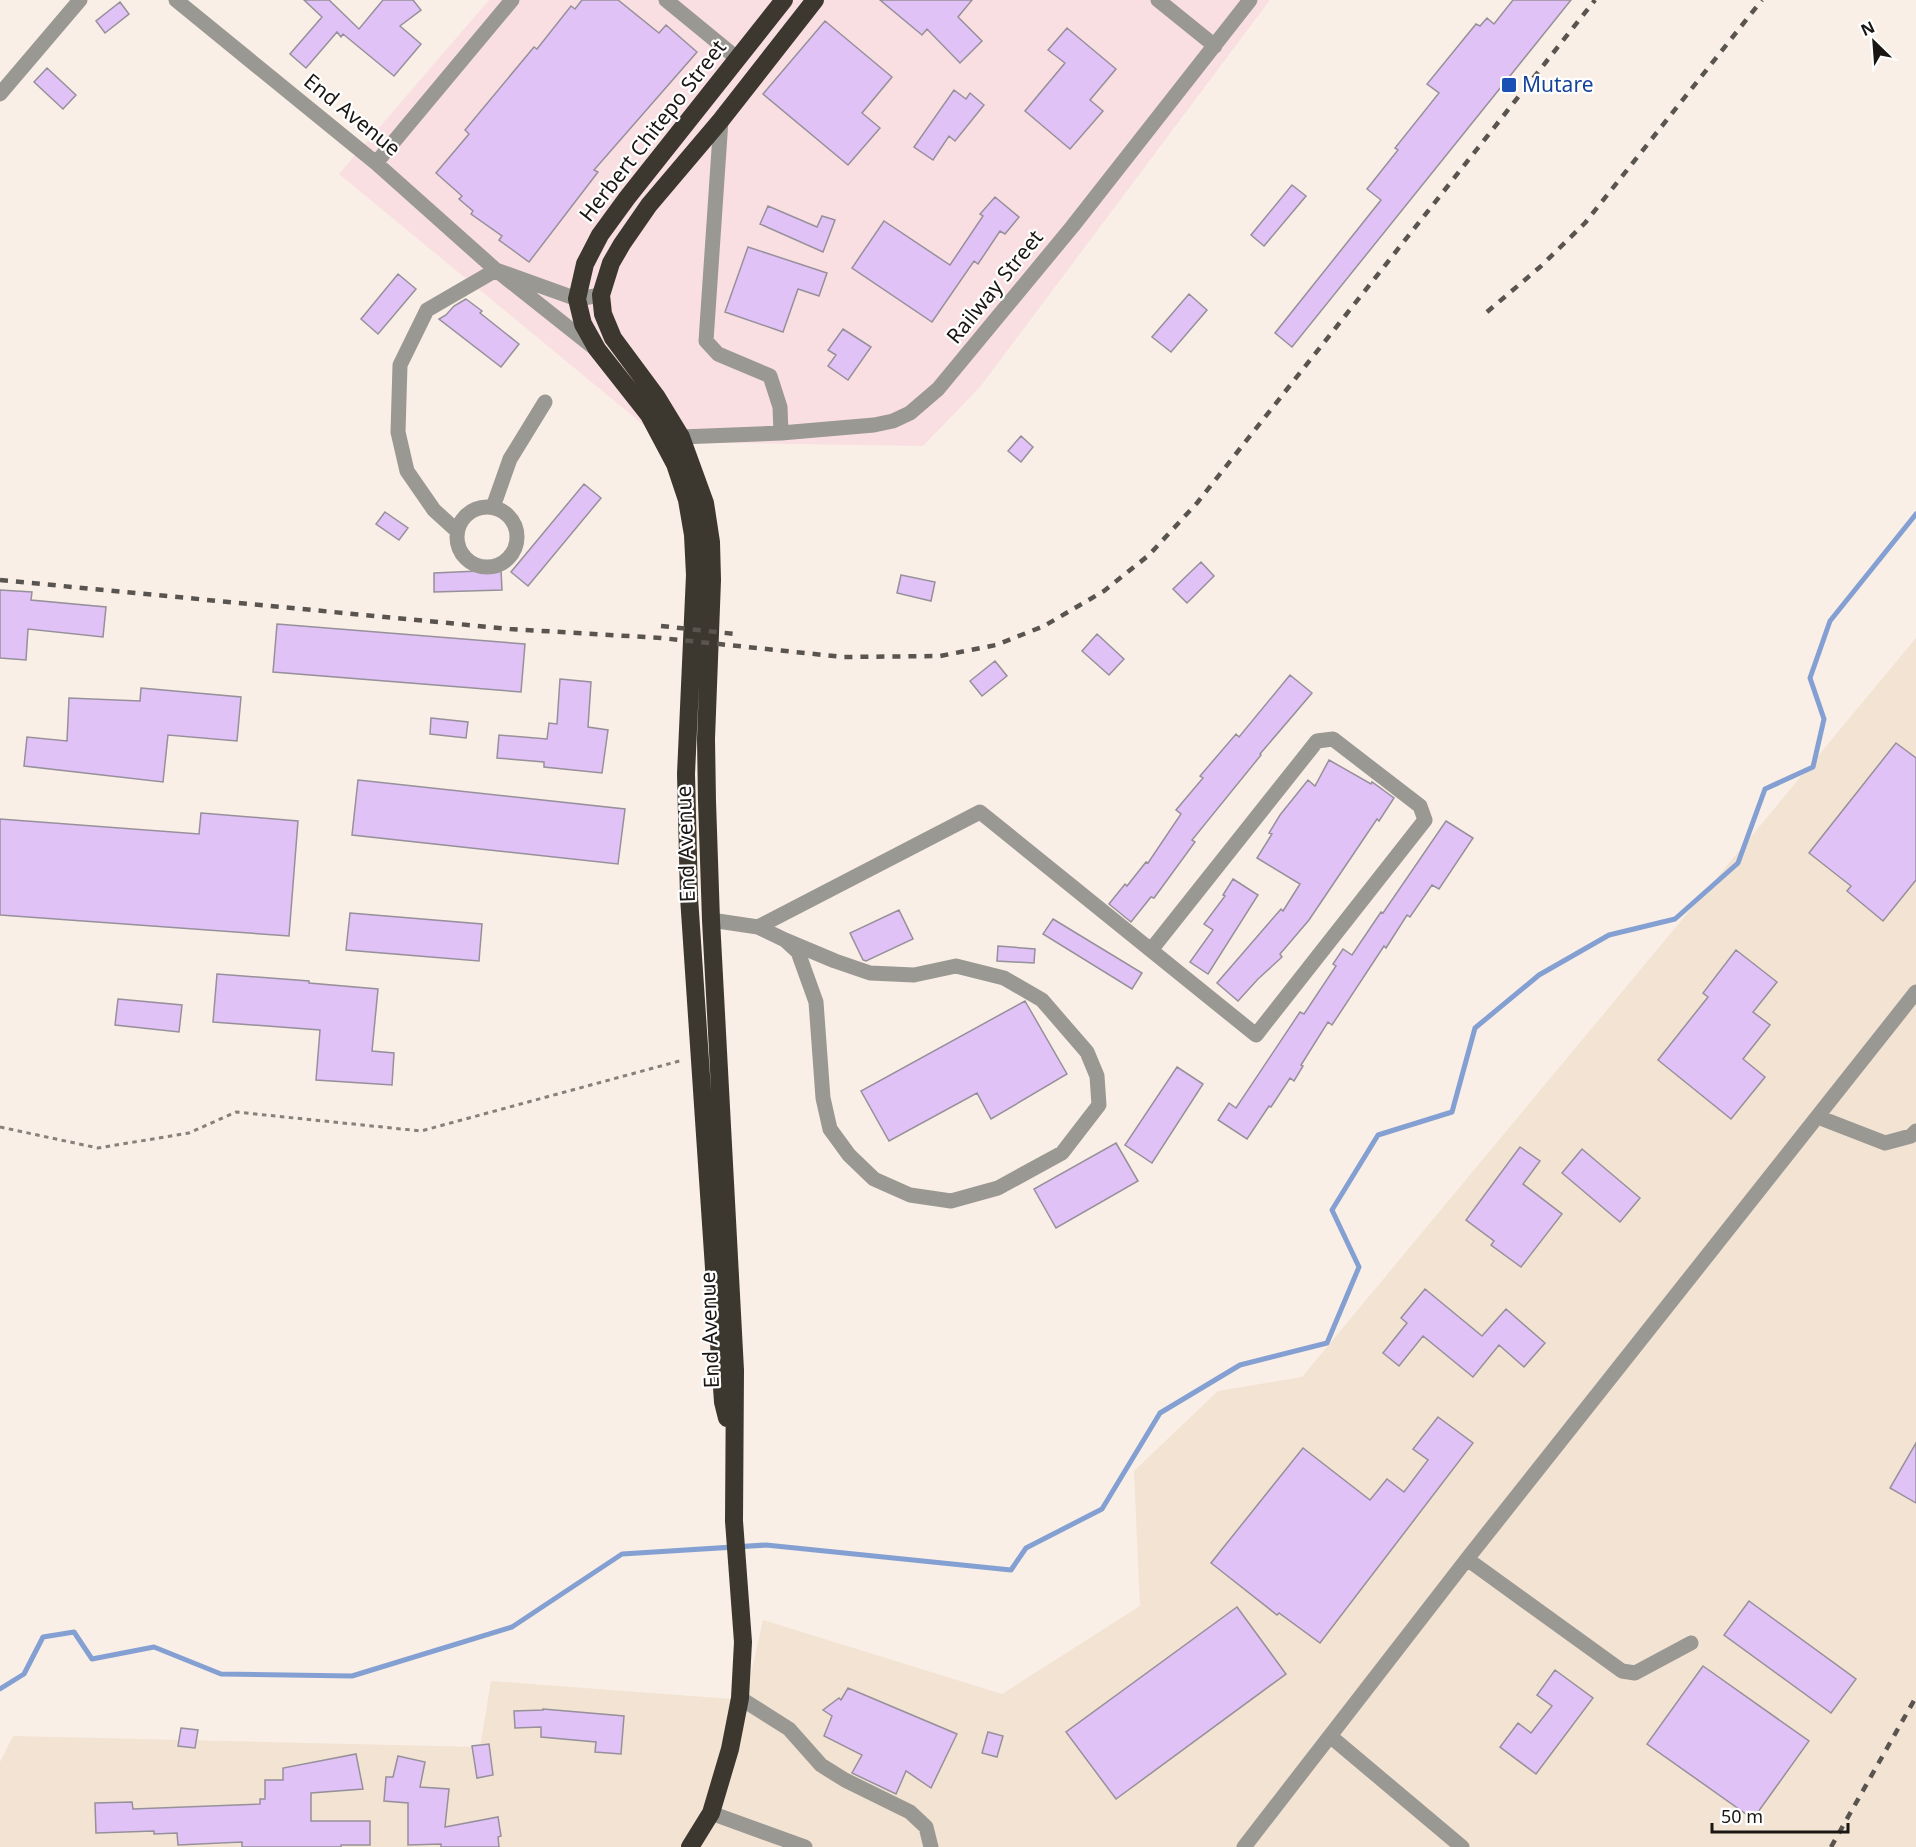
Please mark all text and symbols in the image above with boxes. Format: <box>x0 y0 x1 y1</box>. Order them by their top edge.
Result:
north arrow <box>1844 12 1904 72</box>
text: N <box>1857 16 1878 41</box>
street label: Herbert Chitepo Street <box>572 33 732 227</box>
street label: End Avenue <box>298 67 407 162</box>
place label: Mutare <box>1522 70 1593 98</box>
marker: Mutare <box>1500 76 1518 94</box>
street label: Railway Street <box>940 223 1049 349</box>
street label: End Avenue <box>669 785 701 903</box>
street label: End Avenue <box>693 1271 725 1389</box>
scale bar <box>1712 1796 1848 1834</box>
text: 50 m <box>1721 1804 1763 1828</box>

